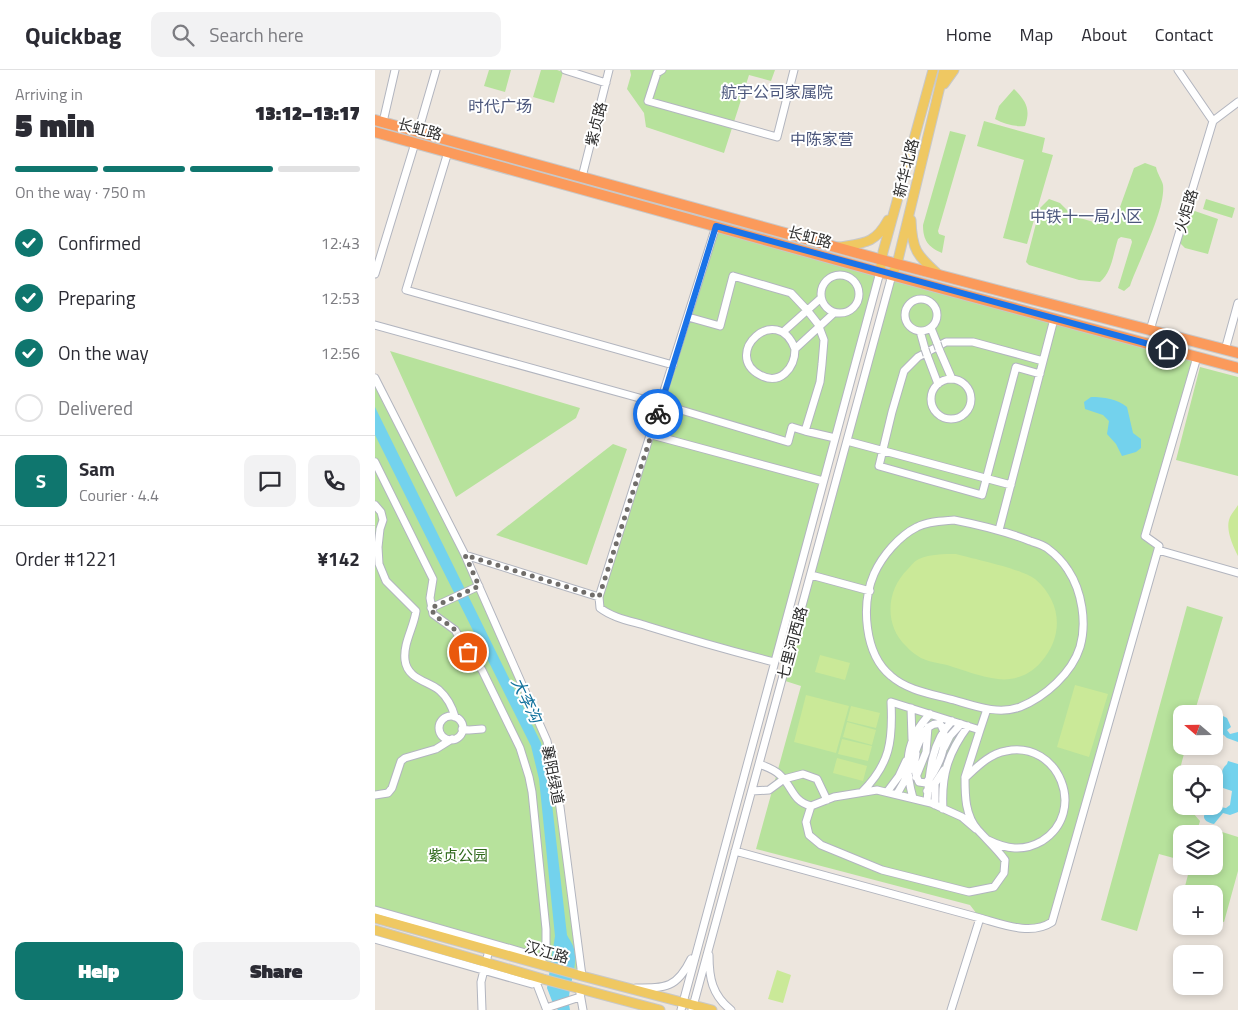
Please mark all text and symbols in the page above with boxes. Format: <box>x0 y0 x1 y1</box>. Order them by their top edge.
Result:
search box <box>151 12 501 57</box>
text: Quickbag <box>25 17 121 53</box>
text: Search here <box>209 20 304 49</box>
icon: search <box>169 21 197 49</box>
text: Home <box>946 21 992 48</box>
text: Map <box>1020 21 1053 48</box>
text: About <box>1081 21 1127 48</box>
text: Contact <box>1155 21 1213 48</box>
district label: 航宇公司家属院 <box>721 80 833 104</box>
text: Arriving in <box>15 82 83 106</box>
district label: 时代广场 <box>468 94 532 118</box>
text: 13:12–13:17 <box>255 98 360 127</box>
street label: 紫贞路 <box>579 99 613 149</box>
text: 5 min <box>15 101 95 149</box>
street label: 长虹路 <box>395 112 445 146</box>
district label: 中陈家营 <box>790 127 854 151</box>
street label: 新华北路 <box>888 136 924 200</box>
text: On the way · 750 m <box>15 180 146 204</box>
street label: 火炬路 <box>1168 186 1204 236</box>
district label: 中铁十一局小区 <box>1030 204 1142 228</box>
street label: 长虹路 <box>785 220 835 254</box>
text: Confirmed <box>58 228 141 257</box>
icon: check <box>15 229 43 257</box>
text: 12:43 <box>321 231 360 255</box>
text: Preparing <box>58 283 135 312</box>
icon: check <box>15 284 43 312</box>
text: 12:53 <box>321 286 360 310</box>
pin <box>1146 328 1188 370</box>
icon: home <box>1153 335 1181 363</box>
text: On the way <box>58 338 149 367</box>
icon: check <box>15 339 43 367</box>
text: 12:56 <box>321 341 360 365</box>
courier <box>633 389 683 439</box>
text: Delivered <box>58 393 133 422</box>
icon: bike <box>644 400 672 428</box>
text: Sam <box>79 454 115 483</box>
button: chat <box>244 455 296 507</box>
button: phone <box>308 455 360 507</box>
text: S <box>36 466 46 495</box>
text: Courier · 4.4 <box>79 483 159 507</box>
text: Order #1221 <box>15 544 117 573</box>
text: ¥142 <box>317 544 360 573</box>
street label: 七里河西路 <box>771 604 813 682</box>
pin <box>447 631 489 673</box>
icon: bag <box>454 638 482 666</box>
water label: 大李沟 <box>506 673 549 729</box>
north arrow <box>1173 705 1223 755</box>
map controls <box>1173 705 1223 995</box>
street label: 襄阳绿道 <box>536 743 570 807</box>
button: locate <box>1173 765 1223 815</box>
button: layers <box>1173 825 1223 875</box>
park label: 紫贞公园 <box>428 844 488 867</box>
button: + <box>1173 885 1223 935</box>
street label: 汉江路 <box>522 935 572 969</box>
button: Help <box>15 942 183 1000</box>
button: Share <box>193 942 360 1000</box>
button: − <box>1173 945 1223 995</box>

